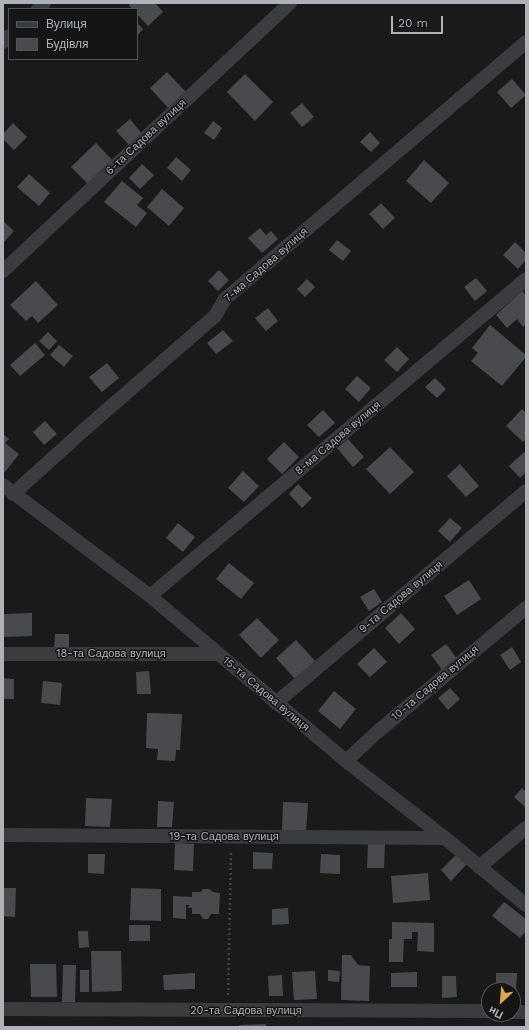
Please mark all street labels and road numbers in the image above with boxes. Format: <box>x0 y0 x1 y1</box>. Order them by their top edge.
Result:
street label: 6-та Садова вулиця <box>103 96 189 178</box>
street label: 7-ма Садова вулиця <box>221 225 311 305</box>
street label: 8-ма Садова вулиця <box>292 398 384 478</box>
street label: 9-та Садова вулиця <box>356 558 446 636</box>
street label: 10-та Садова вулиця <box>389 643 481 723</box>
street label: 18-та Садова вулиця <box>56 647 166 661</box>
street label: 15-та Садова вулиця <box>220 654 312 734</box>
street label: 19-та Садова вулиця <box>169 830 279 844</box>
street label: 20-та Садова вулиця <box>190 1004 302 1018</box>

